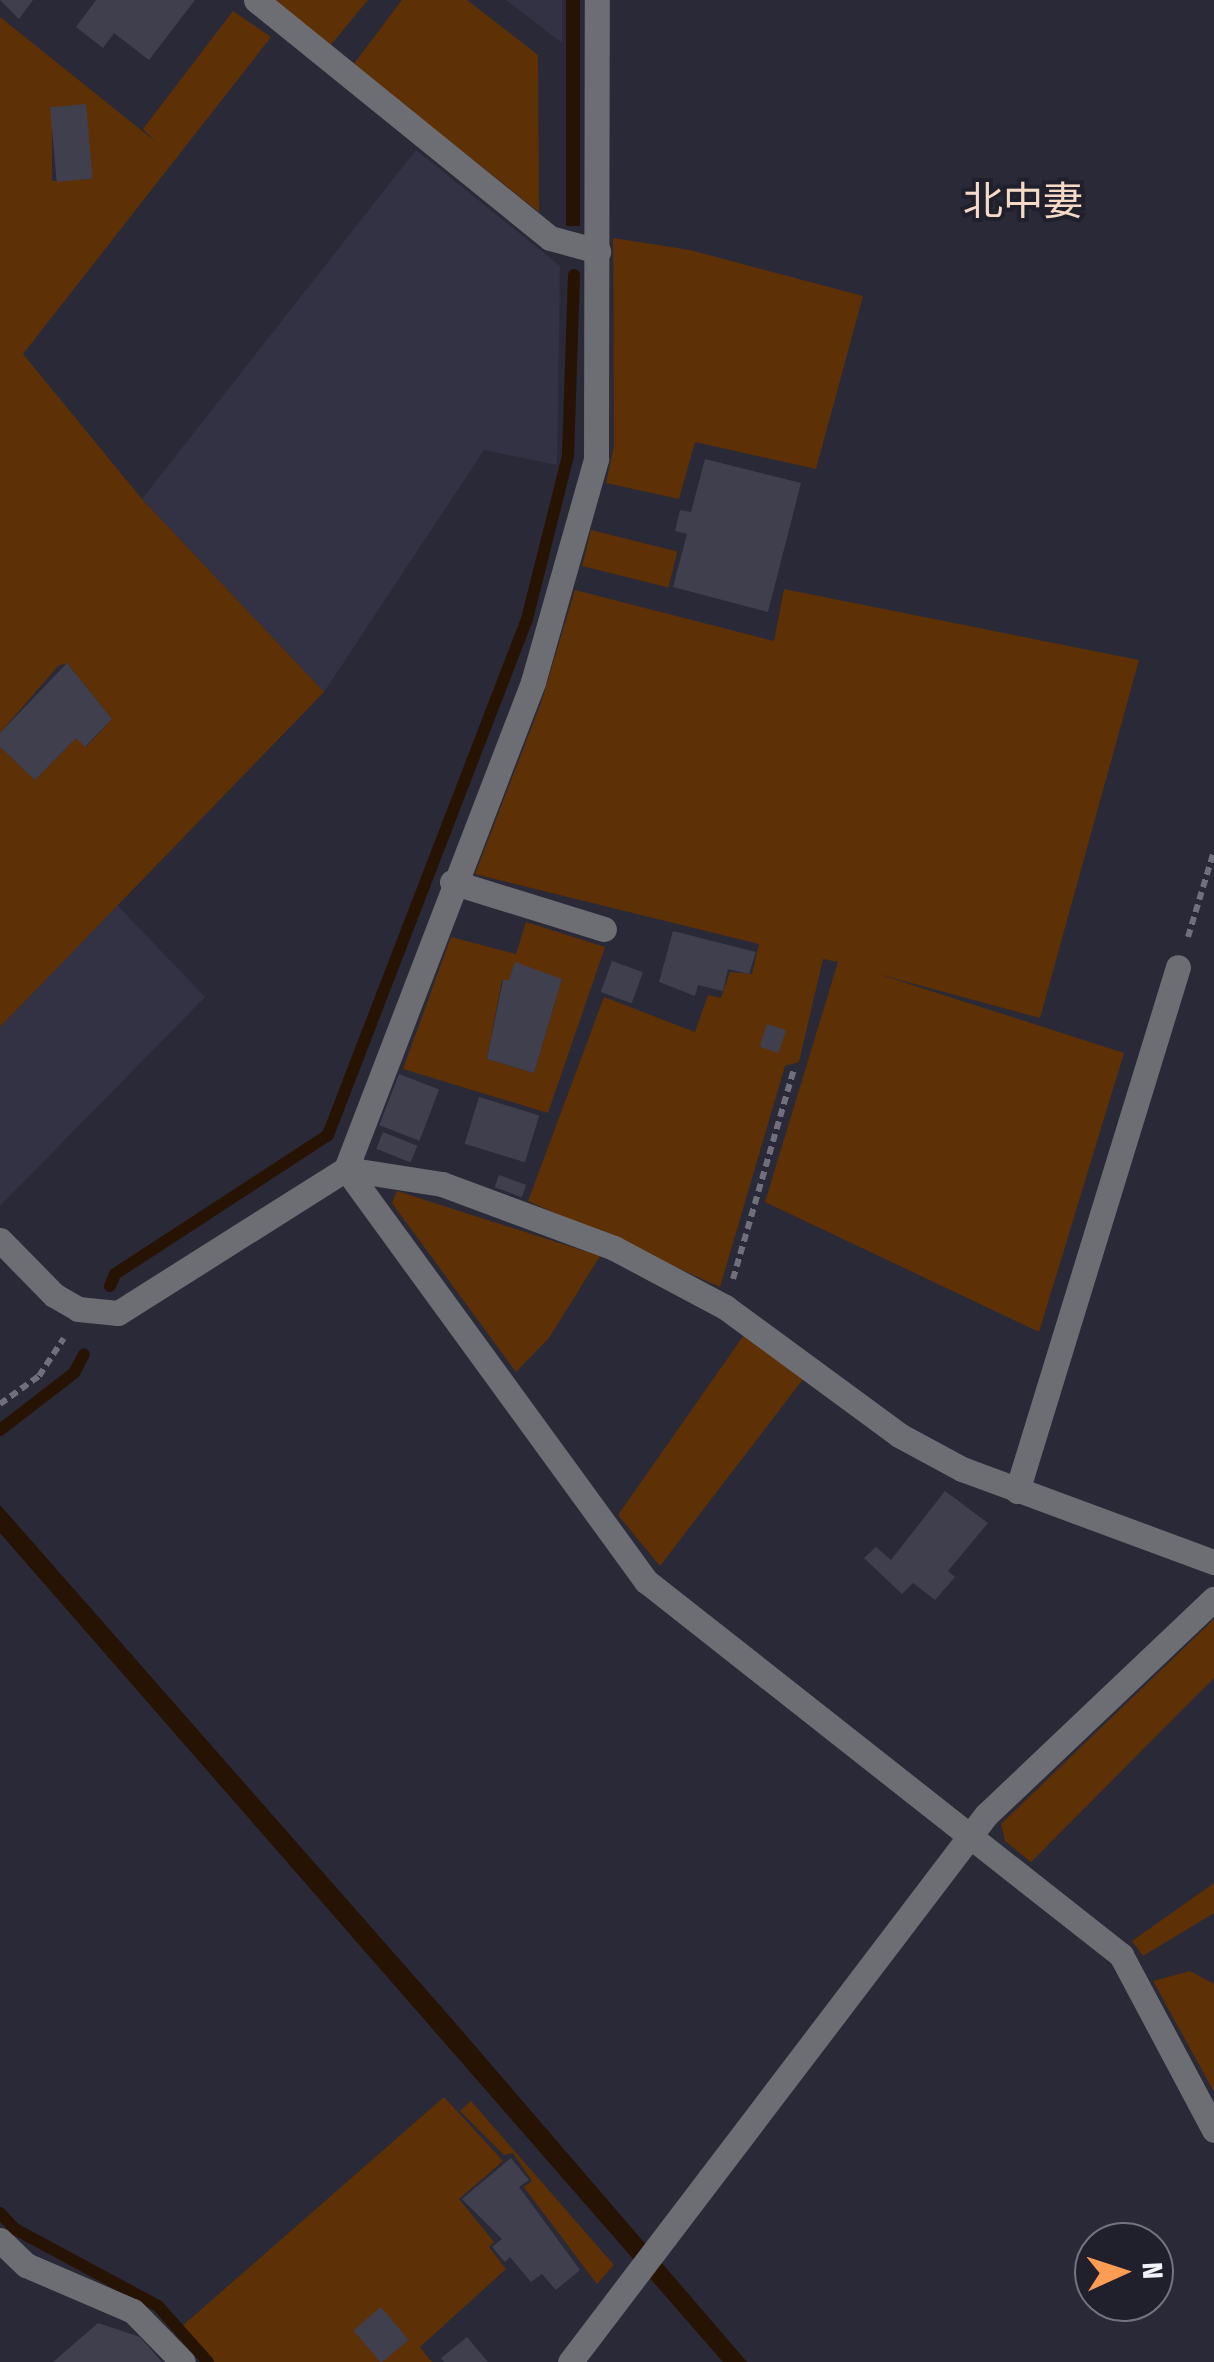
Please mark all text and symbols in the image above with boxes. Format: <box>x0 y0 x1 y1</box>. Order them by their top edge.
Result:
district label: 北中妻 <box>963 178 1083 226</box>
north arrow <box>1074 2222 1174 2322</box>
text: N <box>1136 2261 1169 2280</box>

